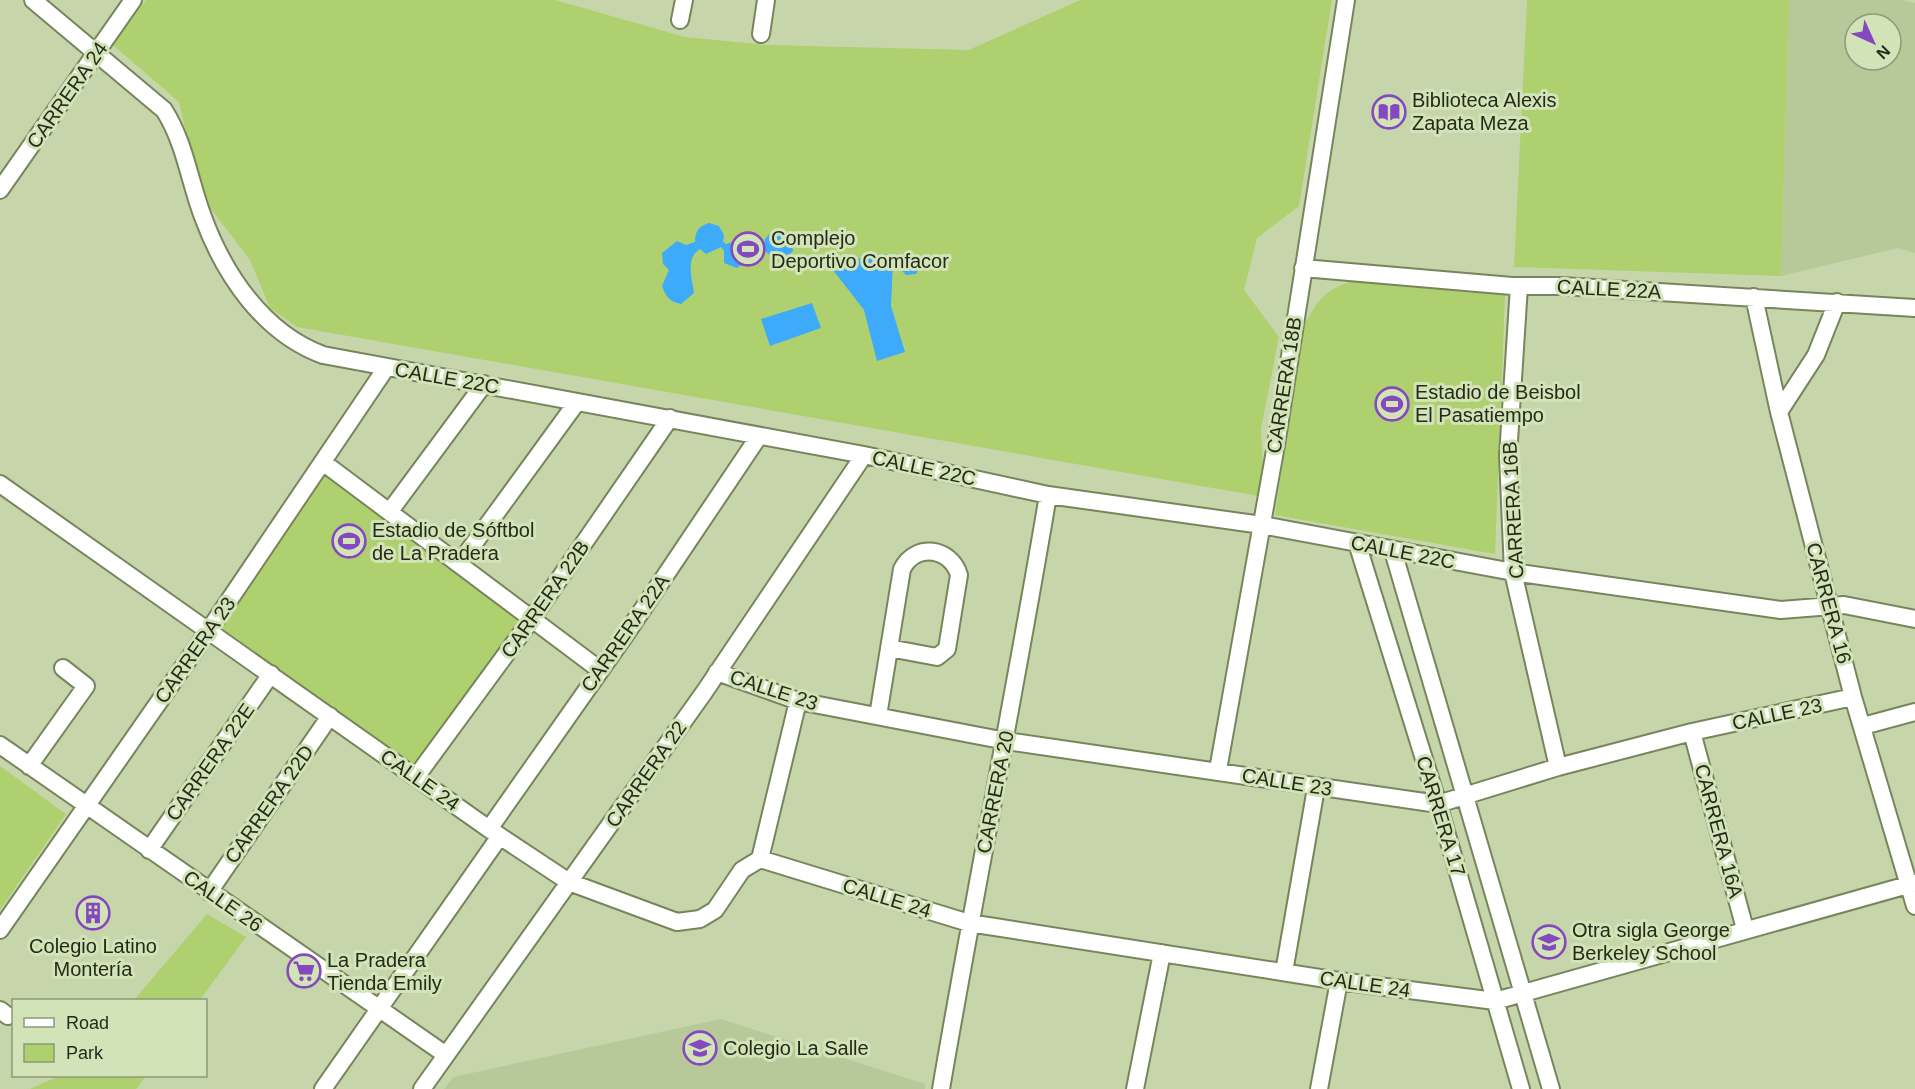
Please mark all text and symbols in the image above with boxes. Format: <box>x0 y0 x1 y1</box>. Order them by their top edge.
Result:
north arrow <box>1843 12 1903 72</box>
street label: CARRERA 24 <box>22 38 112 152</box>
text: N <box>1873 42 1893 62</box>
place label: Biblioteca Alexis Zapata Meza <box>1412 89 1557 134</box>
library icon: Biblioteca Alexis Zapata Meza <box>1371 94 1407 130</box>
place label: Complejo Deportivo Comfacor <box>771 227 949 272</box>
sports icon: Complejo Deportivo Comfacor <box>730 231 766 267</box>
street label: CALLE 22A <box>1556 275 1662 303</box>
street label: CARRERA 18B <box>1262 315 1306 455</box>
street label: CALLE 22C <box>393 358 501 398</box>
place label: Estadio de Beisbol El Pasatiempo <box>1415 381 1581 426</box>
sports icon: Estadio de Beisbol El Pasatiempo <box>1374 386 1410 422</box>
street label: CARRERA 16B <box>1498 441 1528 579</box>
street label: CALLE 22C <box>870 446 978 490</box>
place label: Estadio de Sóftbol de La Pradera <box>372 519 534 564</box>
sports icon: Estadio de Sóftbol de La Pradera <box>331 523 367 559</box>
street label: CALLE 22C <box>1349 531 1457 573</box>
street label: CARRERA 22B <box>496 536 594 662</box>
street label: CARRERA 16 <box>1802 540 1856 666</box>
street label: CARRERA 22A <box>576 570 674 696</box>
street label: CARRERA 23 <box>150 593 240 707</box>
street label: CALLE 23 <box>727 665 821 715</box>
street label: CALLE 23 <box>1730 694 1824 734</box>
street label: CARRERA 22E <box>161 699 259 825</box>
street label: CARRERA 22 <box>601 717 691 831</box>
street label: CARRERA 20 <box>972 729 1018 855</box>
street label: CARRERA 22D <box>220 741 318 867</box>
street label: CALLE 24 <box>376 745 464 815</box>
street label: CARRERA 17 <box>1412 753 1470 879</box>
street label: CARRERA 16A <box>1691 762 1748 901</box>
street label: CALLE 23 <box>1240 764 1334 800</box>
street label: CALLE 26 <box>179 866 267 936</box>
street label: CALLE 24 <box>840 874 934 922</box>
building icon: Colegio Latino Montería <box>75 895 111 931</box>
place label: Otra sigla George Berkeley School <box>1572 919 1730 964</box>
school or university icon: Otra sigla George Berkeley School <box>1531 924 1567 960</box>
place label: Colegio Latino Montería <box>29 935 157 980</box>
place label: La Pradera Tienda Emily <box>327 949 442 994</box>
supermarket icon: La Pradera Tienda Emily <box>286 953 322 989</box>
street label: CALLE 24 <box>1318 967 1412 1001</box>
legend <box>12 999 207 1077</box>
text: Road <box>66 1013 109 1033</box>
school or university icon: Colegio La Salle <box>682 1030 718 1066</box>
place label: Colegio La Salle <box>723 1037 869 1059</box>
text: Park <box>66 1043 104 1063</box>

